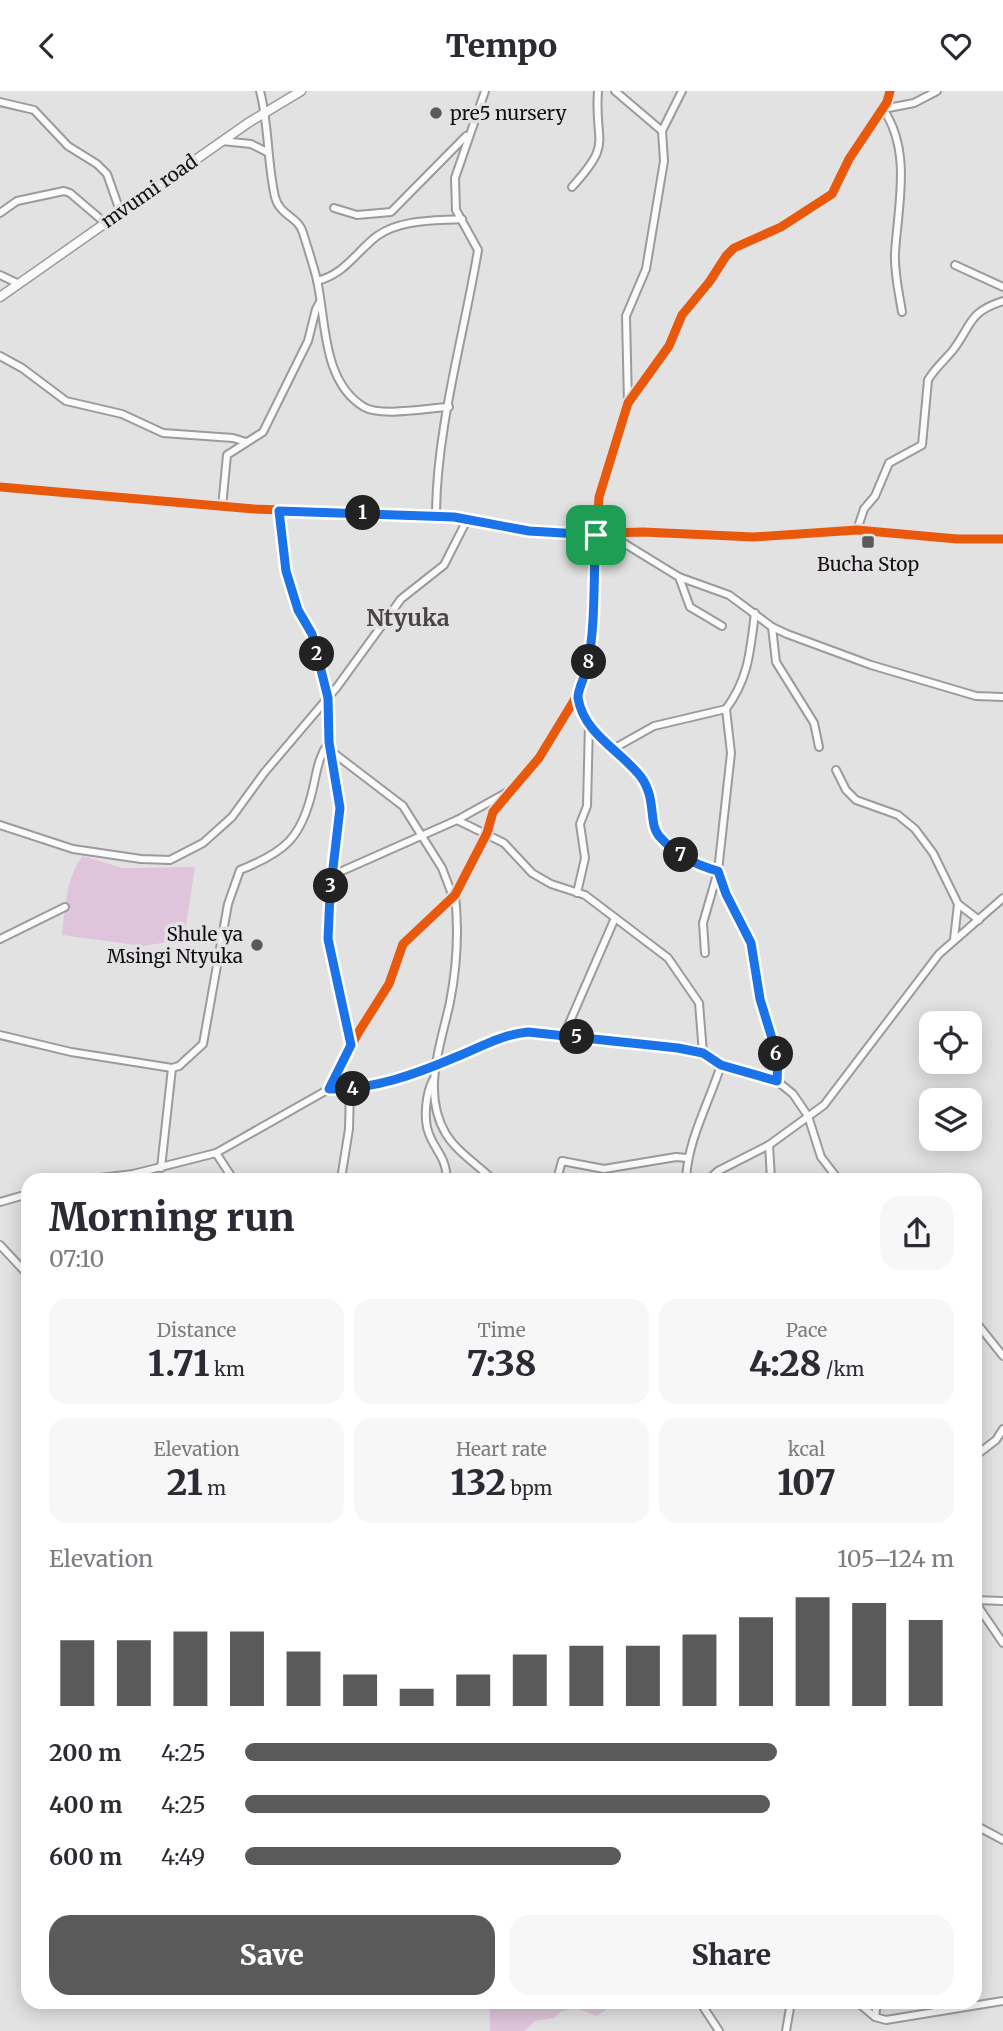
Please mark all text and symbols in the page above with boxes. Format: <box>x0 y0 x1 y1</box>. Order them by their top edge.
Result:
text: Tempo <box>446 26 557 66</box>
icon: back <box>28 27 66 65</box>
icon: heart <box>937 27 975 65</box>
place label: pre5 nursery <box>450 101 567 125</box>
marker: pre5 nursery <box>428 105 444 121</box>
street label: mvumi road <box>96 149 202 233</box>
pin: 1 <box>346 495 380 531</box>
text: 1 <box>358 500 367 524</box>
pin <box>566 505 626 565</box>
icon: arrive <box>577 516 615 554</box>
marker: Bucha Stop <box>860 534 876 550</box>
place label: Bucha Stop <box>817 552 919 576</box>
district label: Ntyuka <box>366 603 450 632</box>
pin: 2 <box>300 637 334 671</box>
text: 2 <box>311 641 322 665</box>
pin: 8 <box>572 645 606 679</box>
text: 8 <box>583 649 594 673</box>
pin: 7 <box>664 837 698 873</box>
text: 7 <box>675 842 686 866</box>
pin: 3 <box>314 869 348 903</box>
text: 3 <box>325 873 336 897</box>
place label: Shule ya Msingi Ntyuka <box>107 922 243 968</box>
marker: Shule ya Msingi Ntyuka <box>249 937 265 953</box>
map controls <box>919 1011 982 1151</box>
button: locate <box>919 1011 982 1074</box>
pin: 5 <box>560 1019 594 1055</box>
text: 5 <box>571 1024 582 1048</box>
pin: 6 <box>758 1037 794 1072</box>
text: 6 <box>770 1041 781 1065</box>
pin: 4 <box>336 1072 370 1107</box>
text: 4 <box>346 1076 359 1100</box>
button: layers <box>919 1088 982 1151</box>
text: Morning run <box>49 1194 295 1241</box>
button: share <box>880 1196 954 1270</box>
text: 07:10 <box>49 1244 104 1273</box>
text: Distance <box>157 1318 236 1342</box>
text: Time <box>477 1318 526 1342</box>
text: Pace <box>786 1318 827 1342</box>
text: 1.71 <box>148 1342 210 1386</box>
text: 7:38 <box>467 1342 536 1386</box>
text: 4:28 <box>749 1342 822 1386</box>
text: km <box>210 1357 245 1381</box>
text: /km <box>822 1357 864 1381</box>
text: Elevation <box>153 1437 240 1461</box>
text: Heart rate <box>456 1437 547 1461</box>
text: kcal <box>788 1437 825 1461</box>
text: 21 <box>167 1461 203 1505</box>
text: 132 <box>451 1461 506 1505</box>
text: 107 <box>777 1461 836 1505</box>
text: m <box>203 1476 226 1500</box>
text: bpm <box>506 1476 552 1500</box>
text: Elevation <box>49 1544 153 1573</box>
text: 105–124 m <box>837 1544 954 1573</box>
text: 200 m <box>49 1738 121 1767</box>
text: 4:25 <box>161 1738 206 1767</box>
text: 400 m <box>49 1790 123 1819</box>
text: 4:25 <box>161 1790 206 1819</box>
text: 600 m <box>49 1842 122 1871</box>
text: 4:49 <box>161 1842 205 1871</box>
button: Save <box>49 1915 495 1995</box>
button: Share <box>509 1915 954 1995</box>

